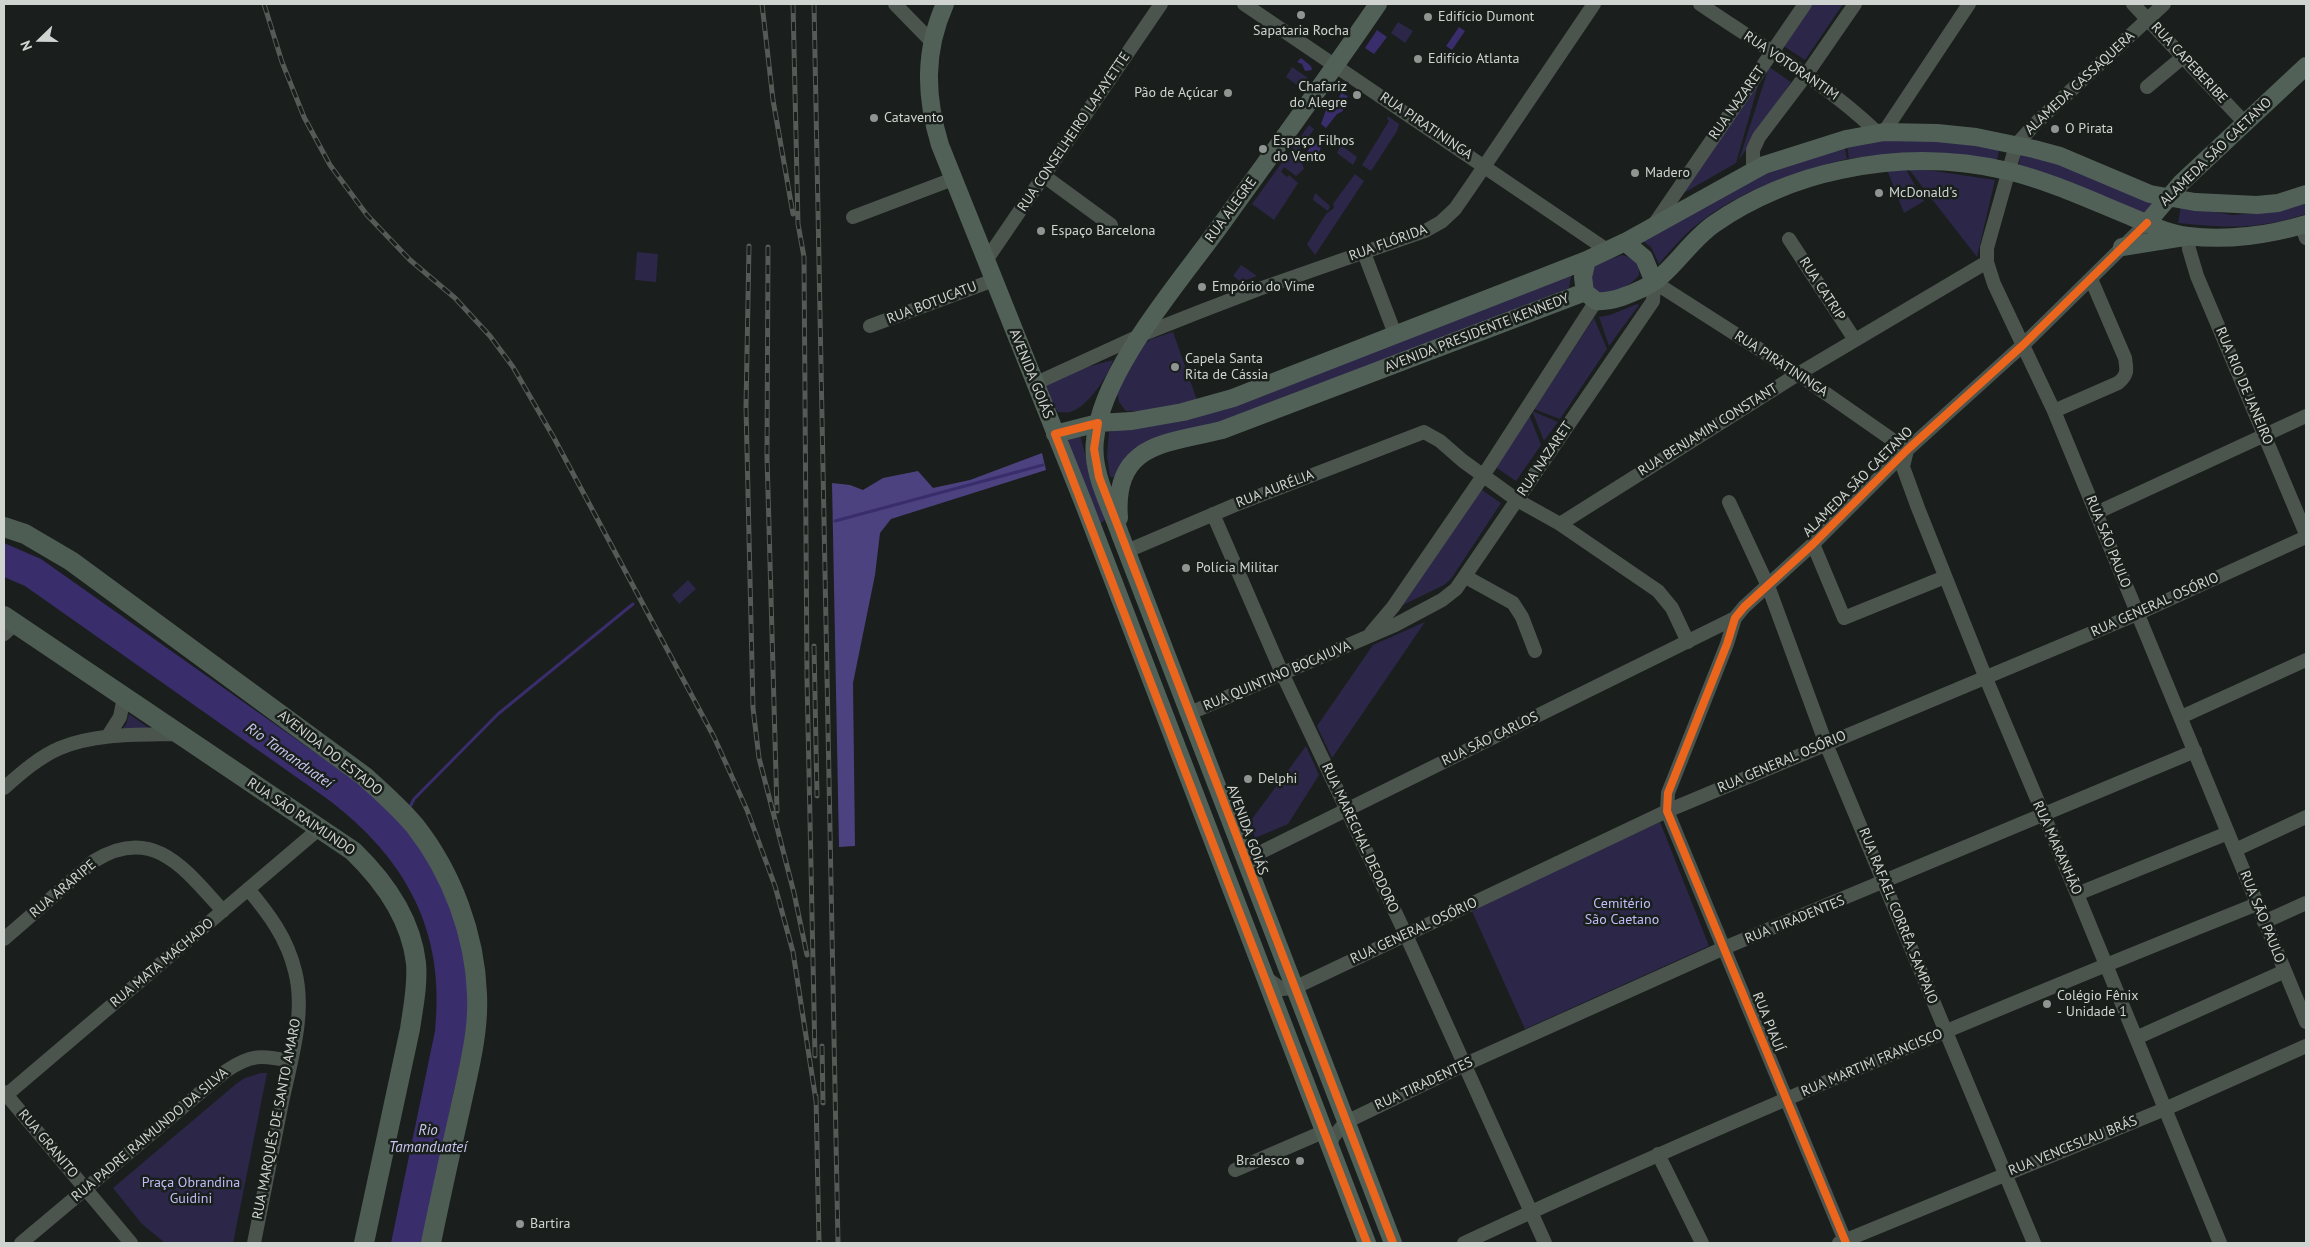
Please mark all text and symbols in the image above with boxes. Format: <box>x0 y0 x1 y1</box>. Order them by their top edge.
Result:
marker: Sapataria Rocha <box>1295 9 1307 21</box>
place label: Edifício Dumont <box>1438 9 1534 25</box>
marker: Edifício Dumont <box>1422 11 1434 23</box>
north arrow <box>15 15 65 65</box>
street label: RUA CAPEBERIBE <box>2147 19 2231 107</box>
place label: Sapataria Rocha <box>1253 23 1349 39</box>
street label: RUA VOTORANTIM <box>1740 28 1842 104</box>
street label: ALAMEDA CASSAQUERA <box>2022 28 2138 138</box>
text: N <box>16 38 36 53</box>
street label: RUA CONSELHEIRO LAFAYETTE <box>1014 49 1134 215</box>
place label: Edifício Atlanta <box>1428 51 1519 67</box>
marker: Edifício Atlanta <box>1412 53 1424 65</box>
street label: RUA NAZARET <box>1705 63 1769 143</box>
place label: Chafariz do Alegre <box>1290 79 1347 111</box>
place label: Pão de Açúcar <box>1134 85 1218 101</box>
marker: Pão de Açúcar <box>1222 87 1234 99</box>
marker: Chafariz do Alegre <box>1351 89 1363 101</box>
street label: RUA PIRATININGA <box>1377 89 1475 163</box>
street label: ALAMEDA SÃO CAETANO <box>2157 94 2275 210</box>
place label: Catavento <box>884 110 944 126</box>
marker: Catavento <box>868 112 880 124</box>
place label: O Pirata <box>2065 121 2113 137</box>
marker: O Pirata <box>2049 123 2061 135</box>
place label: Espaço Filhos do Vento <box>1273 133 1354 166</box>
marker: Espaço Filhos do Vento <box>1257 143 1269 155</box>
place label: Madero <box>1645 165 1690 181</box>
marker: Madero <box>1629 167 1641 179</box>
street label: RUA ALEGRE <box>1202 174 1260 246</box>
place label: McDonald's <box>1889 185 1957 201</box>
marker: McDonald's <box>1873 187 1885 199</box>
street label: RUA FLÓRIDA <box>1347 221 1429 265</box>
place label: Espaço Barcelona <box>1051 223 1155 239</box>
marker: Espaço Barcelona <box>1035 225 1047 237</box>
street label: RUA CATRIP <box>1795 254 1849 324</box>
street label: RUA BOTUCATU <box>885 278 979 328</box>
place label: Empório do Vime <box>1212 279 1315 295</box>
marker: Empório do Vime <box>1196 281 1208 293</box>
street label: AVENIDA PRESIDENTE KENNEDY <box>1382 290 1572 376</box>
street label: RUA RIO DE JANEIRO <box>2212 325 2276 447</box>
street label: AVENIDA GOIÁS <box>1005 327 1057 421</box>
street label: RUA PIRATININGA <box>1731 328 1831 400</box>
place label: Capela Santa Rita de Cássia <box>1185 351 1268 384</box>
marker: Capela Santa Rita de Cássia <box>1169 361 1181 373</box>
street label: RUA BENJAMIN CONSTANT <box>1635 380 1781 480</box>
street label: RUA NAZARET <box>1514 419 1576 499</box>
street label: ALAMEDA SÃO CAETANO <box>1799 423 1917 541</box>
street label: RUA AURÉLIA <box>1234 466 1316 512</box>
street label: RUA SÃO PAULO <box>2082 493 2134 591</box>
place label: Polícia Militar <box>1196 560 1279 576</box>
marker: Polícia Militar <box>1180 562 1192 574</box>
street label: RUA GENERAL OSÓRIO <box>2089 569 2221 641</box>
street label: RUA QUINTINO BOCAIUVA <box>1201 637 1353 715</box>
street label: AVENIDA DO ESTADO <box>274 707 386 799</box>
street label: RUA SÃO CARLOS <box>1439 708 1541 770</box>
water label: Rio Tamanduateí <box>242 719 336 793</box>
street label: RUA GENERAL OSÓRIO <box>1715 727 1849 797</box>
street label: RUA MARECHAL DEODORO <box>1318 760 1402 916</box>
place label: Delphi <box>1258 771 1297 787</box>
marker: Delphi <box>1242 773 1254 785</box>
street label: RUA SÃO RAIMUNDO <box>244 775 358 859</box>
street label: AVENIDA GOIÁS <box>1223 782 1271 878</box>
street label: RUA MARANHÃO <box>2029 798 2085 898</box>
street label: RUA RAFAEL CORRÊA SAMPAIO <box>1855 826 1941 1006</box>
street label: RUA ARARIPE <box>26 856 100 922</box>
street label: RUA SÃO PAULO <box>2236 868 2288 966</box>
street label: RUA TIRADENTES <box>1743 892 1847 948</box>
street label: RUA GENERAL OSÓRIO <box>1348 894 1480 968</box>
park label: Cemitério São Caetano <box>1585 896 1659 929</box>
street label: RUA MATA MACHADO <box>107 915 217 1011</box>
place label: Colégio Fênix - Unidade 1 <box>2057 988 2139 1020</box>
street label: RUA PIAUÍ <box>1748 990 1788 1054</box>
marker: Colégio Fênix - Unidade 1 <box>2041 998 2053 1010</box>
street label: RUA MARQUÊS DE SANTO AMARO <box>249 1017 305 1221</box>
street label: RUA MARTIM FRANCISCO <box>1799 1026 1945 1100</box>
street label: RUA TIRADENTES <box>1372 1054 1476 1114</box>
street label: RUA PADRE RAIMUNDO DA SILVA <box>68 1065 232 1205</box>
street label: RUA GRANITO <box>14 1106 82 1182</box>
street label: RUA VENCESLAU BRÁS <box>2006 1112 2140 1180</box>
water label: Rio Tamanduateí <box>389 1122 467 1157</box>
place label: Bradesco <box>1236 1153 1290 1169</box>
marker: Bradesco <box>1294 1155 1306 1167</box>
park label: Praça Obrandina Guidini <box>142 1175 240 1208</box>
place label: Bartira <box>530 1216 571 1232</box>
marker: Bartira <box>514 1218 526 1230</box>

